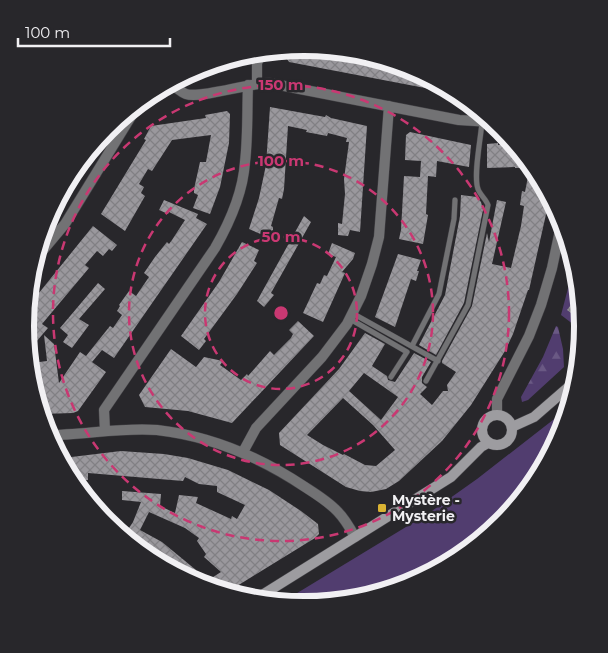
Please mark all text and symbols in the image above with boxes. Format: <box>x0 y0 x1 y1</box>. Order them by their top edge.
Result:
scale bar <box>18 15 170 47</box>
text: 100 m <box>25 23 70 42</box>
text: 150 m <box>259 75 303 94</box>
text: 100 m <box>258 151 304 170</box>
text: 50 m <box>261 227 301 246</box>
centre of rings <box>272 304 290 322</box>
place label: Mystère - Mysterie <box>392 491 460 525</box>
marker: Mystère - Mysterie <box>376 502 388 514</box>

